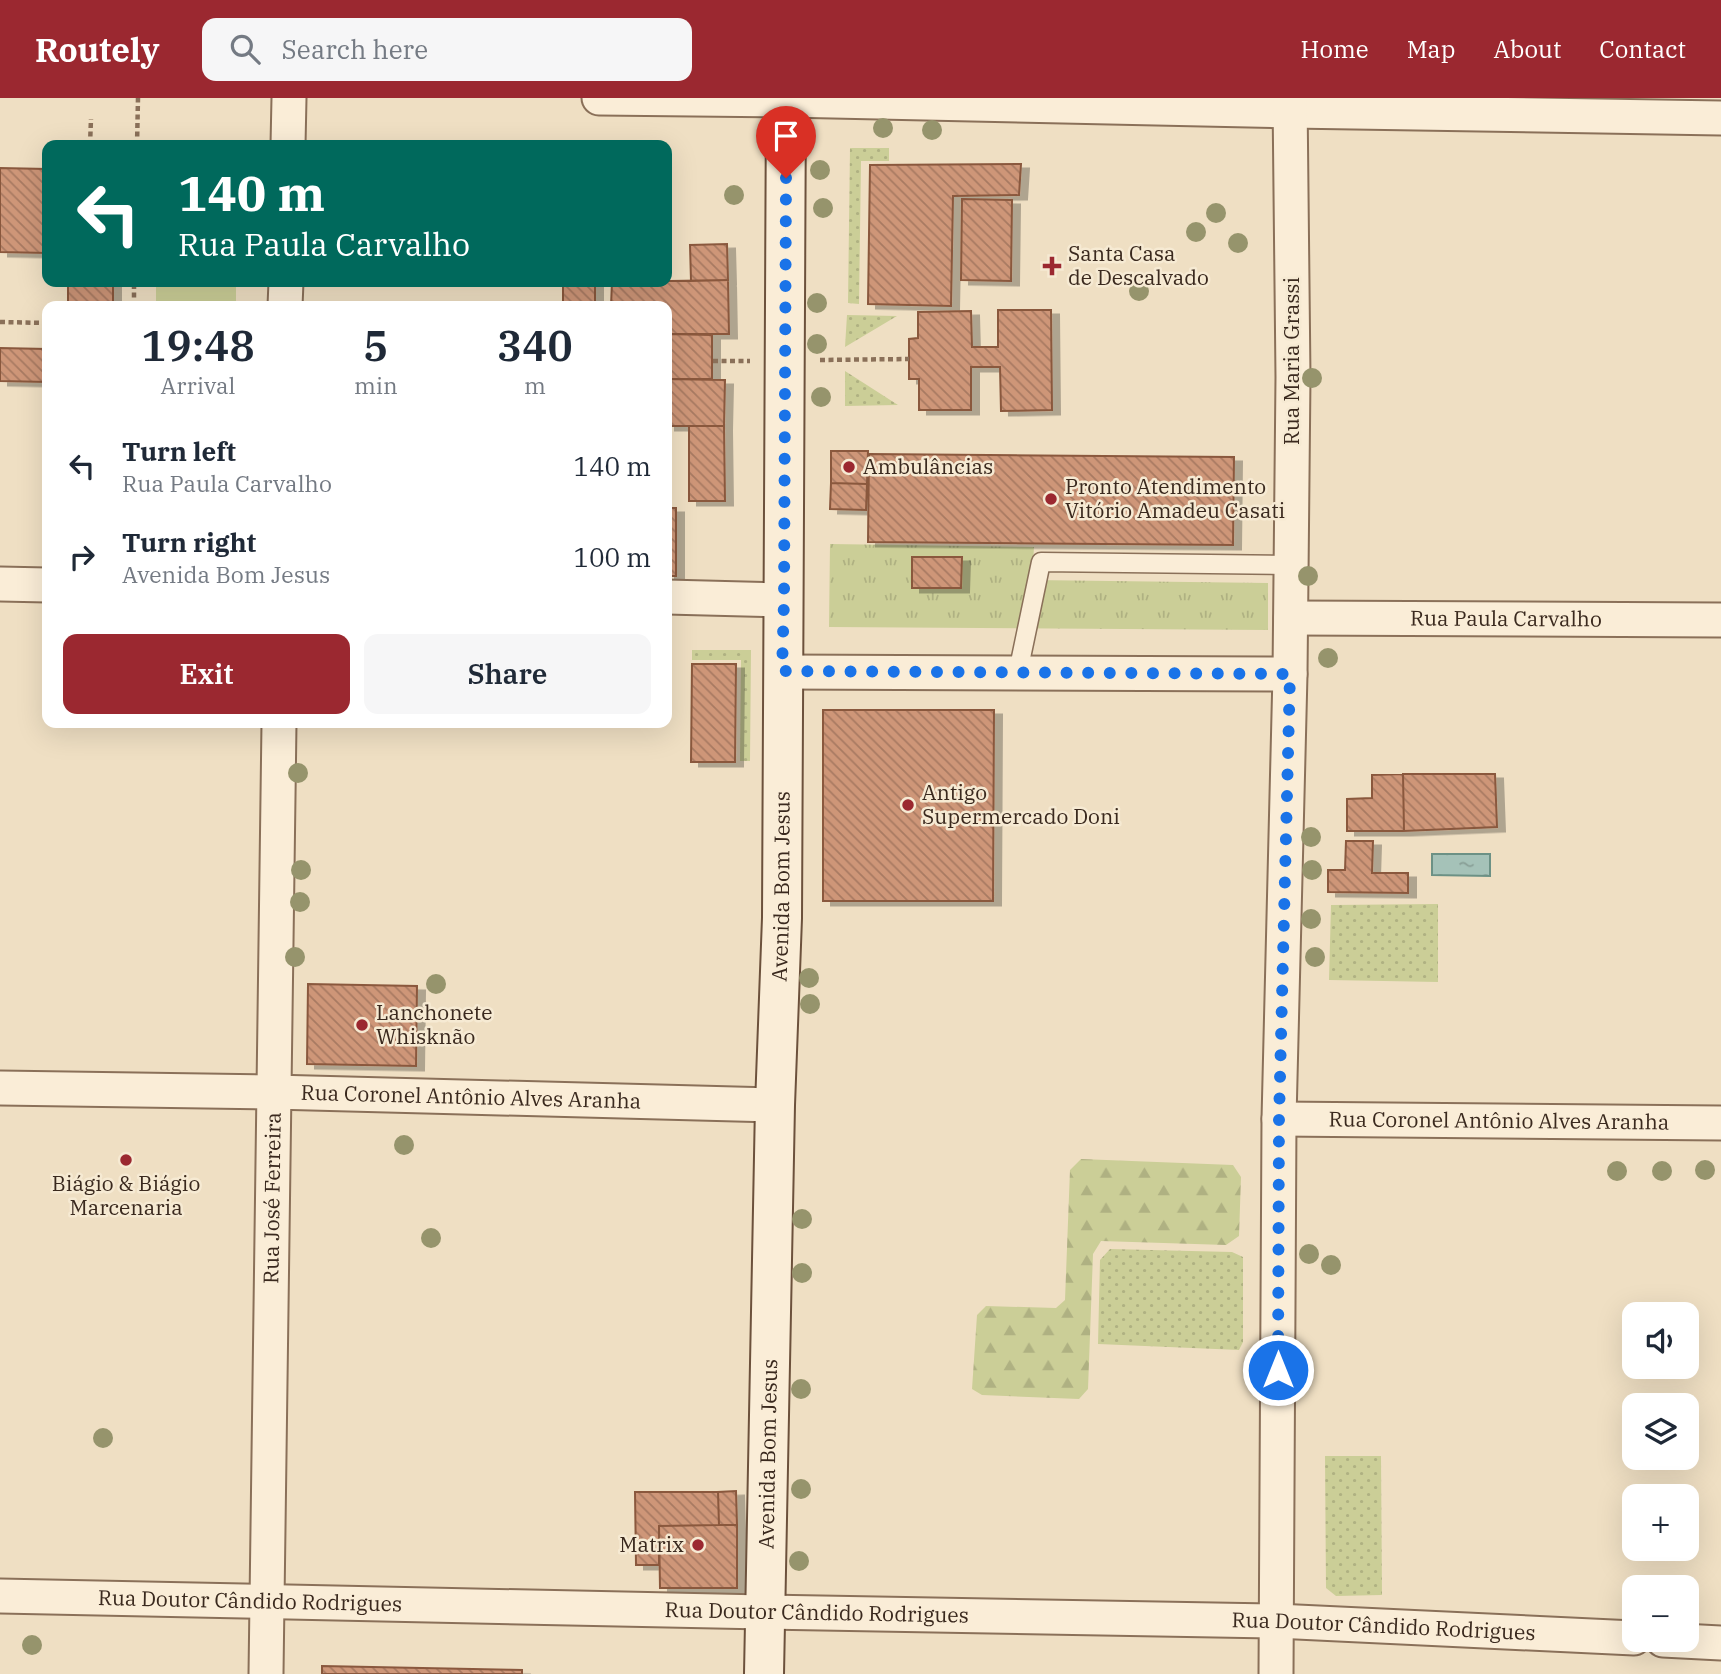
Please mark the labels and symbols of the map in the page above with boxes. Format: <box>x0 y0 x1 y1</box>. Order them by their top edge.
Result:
pin <box>756 106 816 178</box>
place label: Santa Casa de Descalvado <box>1068 239 1209 291</box>
marker: Santa Casa de Descalvado <box>1042 256 1062 276</box>
street label: Rua Maria Grassi <box>1277 277 1305 445</box>
place label: Ambulâncias <box>863 452 993 480</box>
marker: Ambulâncias <box>841 459 857 475</box>
place label: Pronto Atendimento Vitório Amadeu Casati <box>1065 472 1285 524</box>
marker: Pronto Atendimento Vitório Amadeu Casati <box>1043 491 1059 507</box>
street label: Rua Paula Carvalho <box>1410 604 1602 632</box>
place label: Antigo Supermercado Doni <box>922 778 1120 830</box>
street label: Avenida Bom Jesus <box>765 791 796 982</box>
marker: Antigo Supermercado Doni <box>900 797 916 813</box>
place label: Lanchonete Whisknão <box>376 998 493 1050</box>
marker: Lanchonete Whisknão <box>354 1017 370 1033</box>
street label: Rua Coronel Antônio Alves Aranha <box>300 1078 642 1115</box>
street label: Rua Coronel Antônio Alves Aranha <box>1329 1104 1669 1136</box>
street label: Rua José Ferreira <box>256 1112 287 1284</box>
marker: Biágio & Biágio Marcenaria <box>118 1152 134 1168</box>
place label: Biágio & Biágio Marcenaria <box>52 1169 200 1221</box>
position arrow <box>1241 1333 1315 1407</box>
street label: Avenida Bom Jesus <box>751 1359 783 1549</box>
place label: Matrix <box>619 1530 684 1558</box>
marker: Matrix <box>690 1537 706 1553</box>
street label: Rua Doutor Cândido Rodrigues <box>98 1583 402 1617</box>
street label: Rua Doutor Cândido Rodrigues <box>664 1595 969 1629</box>
street label: Rua Doutor Cândido Rodrigues <box>1231 1605 1536 1646</box>

